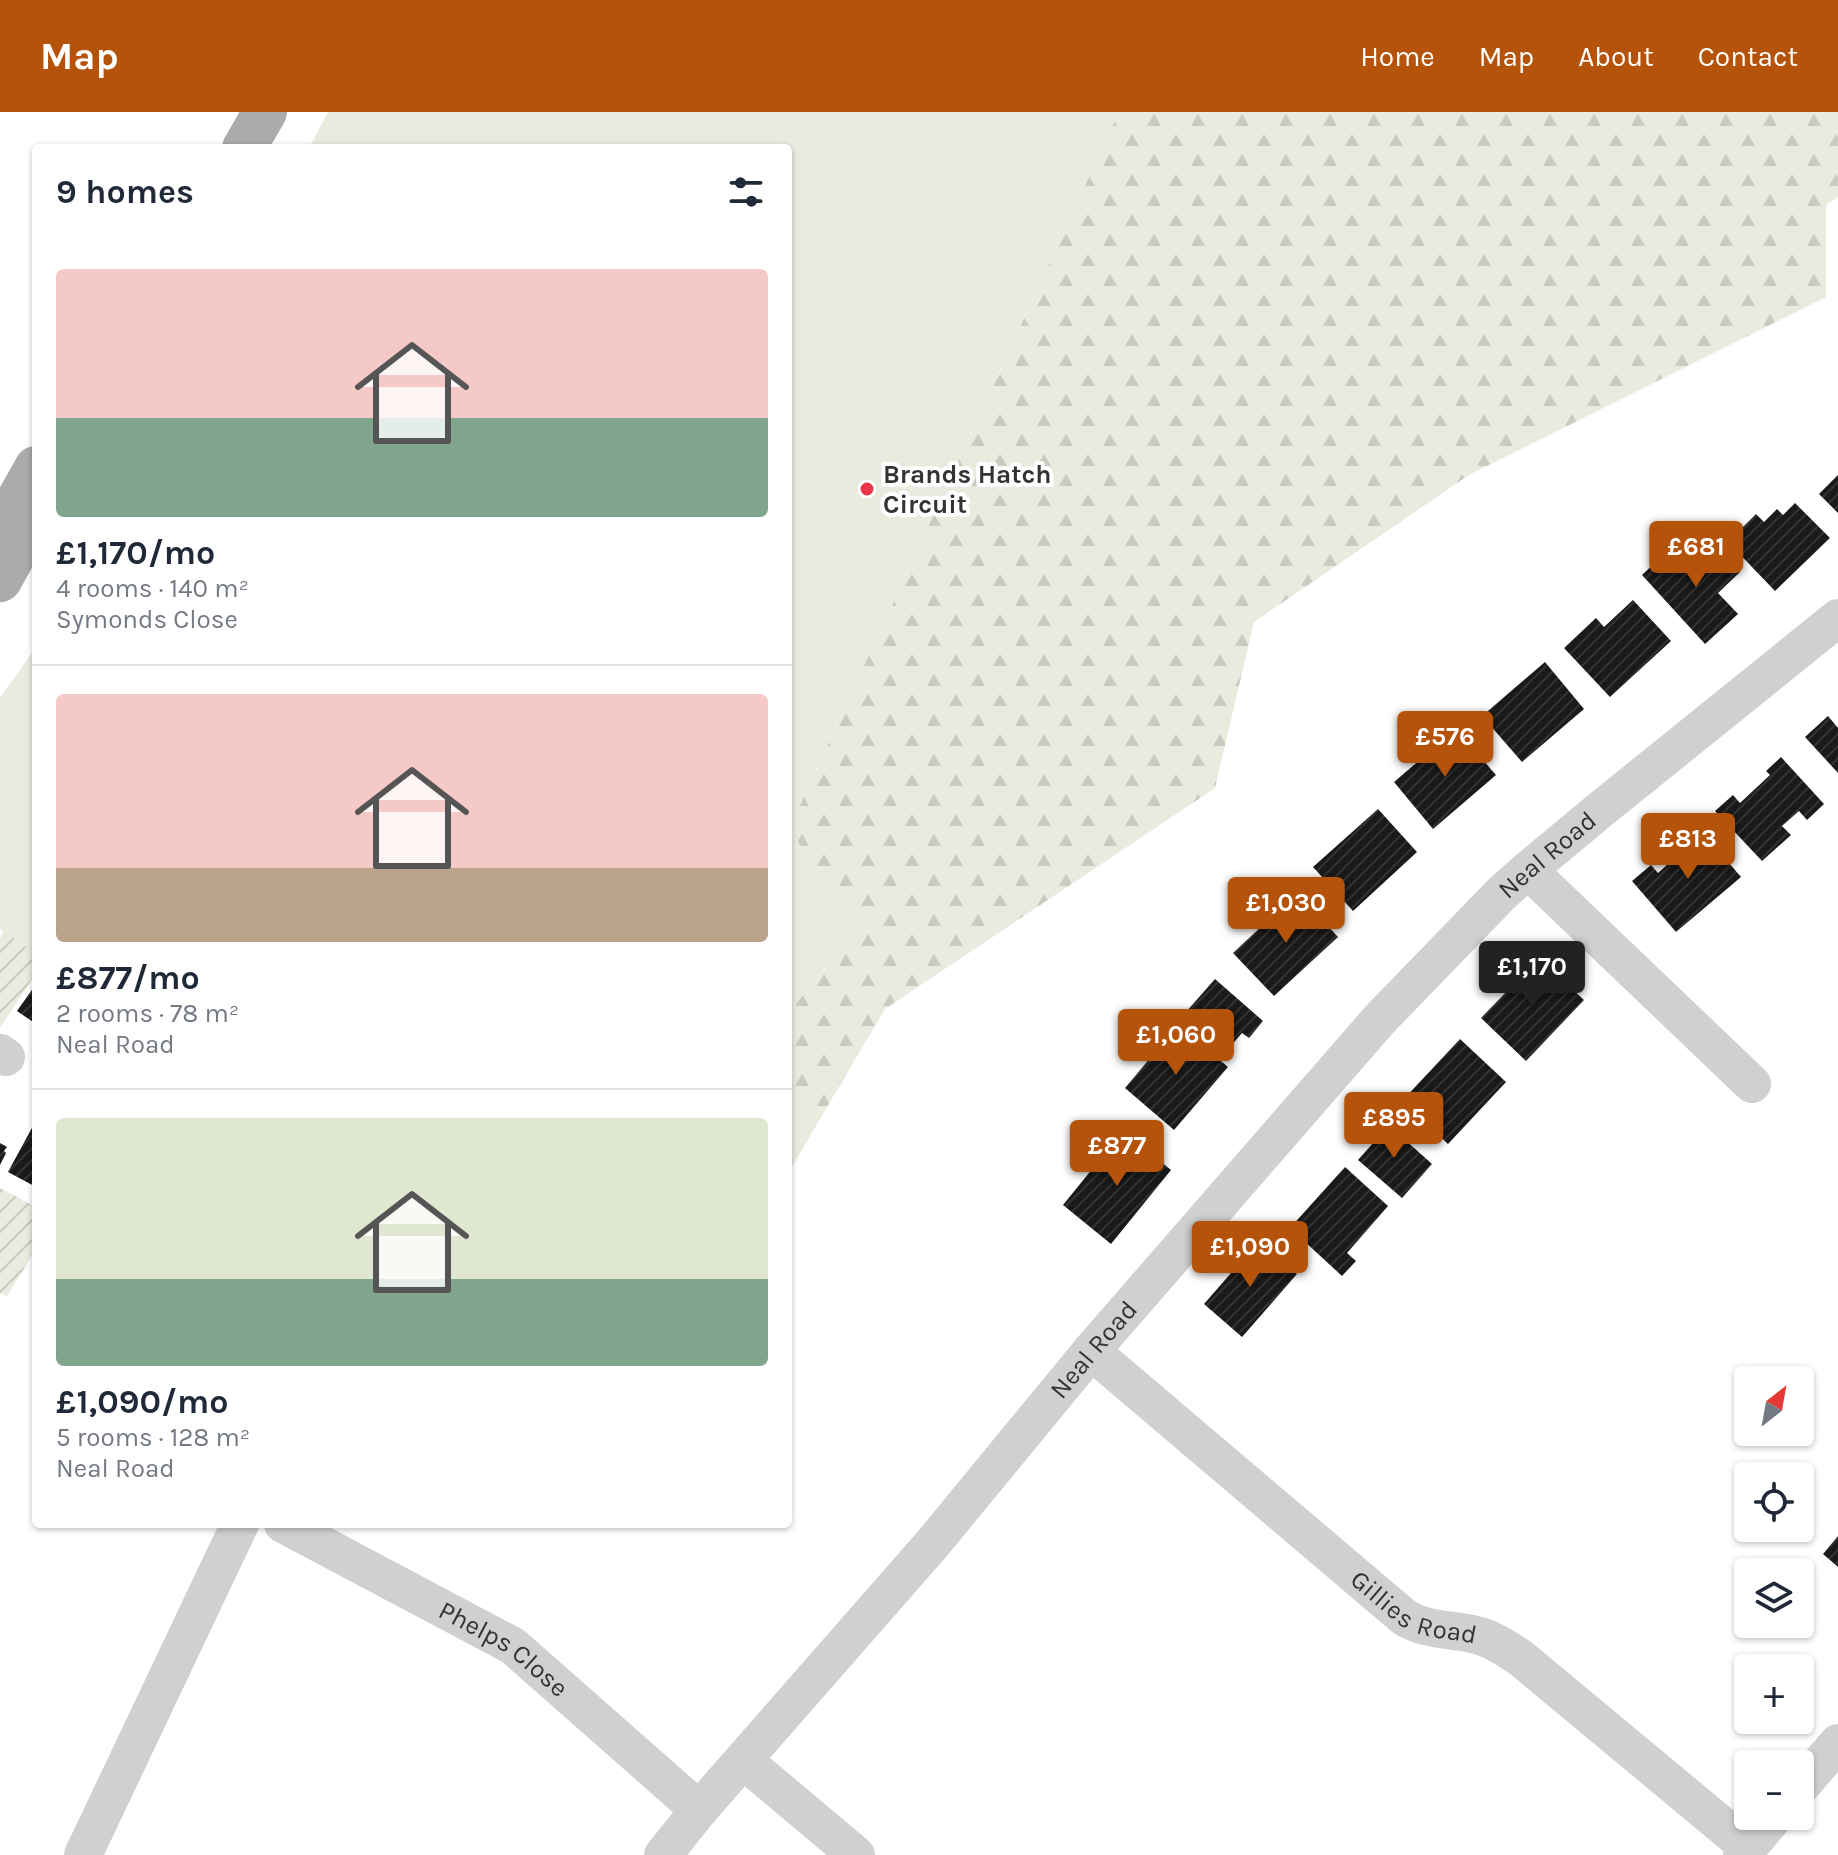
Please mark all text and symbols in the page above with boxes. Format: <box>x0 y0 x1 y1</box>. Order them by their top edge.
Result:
text: Map <box>40 34 119 79</box>
text: Home <box>1360 40 1435 73</box>
text: Map <box>1479 40 1534 73</box>
text: About <box>1578 40 1654 73</box>
text: Contact <box>1698 40 1798 73</box>
icon: filters <box>724 170 768 214</box>
text: 9 homes <box>56 172 194 212</box>
icon: home <box>340 321 484 465</box>
place label: Brands Hatch Circuit <box>883 459 1052 520</box>
marker: Brands Hatch Circuit <box>858 480 876 498</box>
pin: £681 <box>1649 521 1743 589</box>
text: £681 <box>1667 531 1725 562</box>
text: £1,170/mo <box>56 533 215 573</box>
text: 4 rooms · 140 m² <box>56 573 249 604</box>
text: Symonds Close <box>56 604 238 635</box>
pin: £576 <box>1398 711 1492 779</box>
text: £576 <box>1415 721 1475 752</box>
icon: home <box>340 746 484 890</box>
street label: Neal Road <box>1492 805 1603 905</box>
pin: £813 <box>1641 813 1735 881</box>
text: £813 <box>1659 823 1717 854</box>
pin: £1,030 <box>1221 877 1351 945</box>
text: £1,030 <box>1246 887 1326 918</box>
pin: £1,170 <box>1467 941 1597 1009</box>
text: £1,170 <box>1497 951 1567 982</box>
text: £877/mo <box>56 958 200 998</box>
text: 2 rooms · 78 m² <box>56 998 239 1029</box>
pin: £1,060 <box>1111 1009 1241 1077</box>
text: £1,060 <box>1136 1019 1216 1050</box>
text: Neal Road <box>56 1029 175 1060</box>
pin: £895 <box>1347 1092 1441 1160</box>
text: £895 <box>1362 1102 1426 1133</box>
pin: £877 <box>1070 1120 1164 1188</box>
text: £877 <box>1088 1130 1146 1161</box>
icon: home <box>340 1170 484 1314</box>
pin: £1,090 <box>1185 1221 1315 1289</box>
text: £1,090 <box>1210 1231 1290 1262</box>
street label: Neal Road <box>1043 1294 1144 1405</box>
north arrow <box>1734 1366 1814 1446</box>
map controls <box>1734 1366 1814 1830</box>
text: £1,090/mo <box>56 1382 228 1422</box>
text: 5 rooms · 128 m² <box>56 1422 250 1453</box>
text: Neal Road <box>56 1453 175 1484</box>
button: locate <box>1734 1462 1814 1542</box>
button: layers <box>1734 1558 1814 1638</box>
street label: Gillies Road <box>1344 1564 1479 1650</box>
street label: Phelps Close <box>434 1595 575 1703</box>
button: + <box>1734 1654 1814 1734</box>
button: − <box>1734 1750 1814 1830</box>

